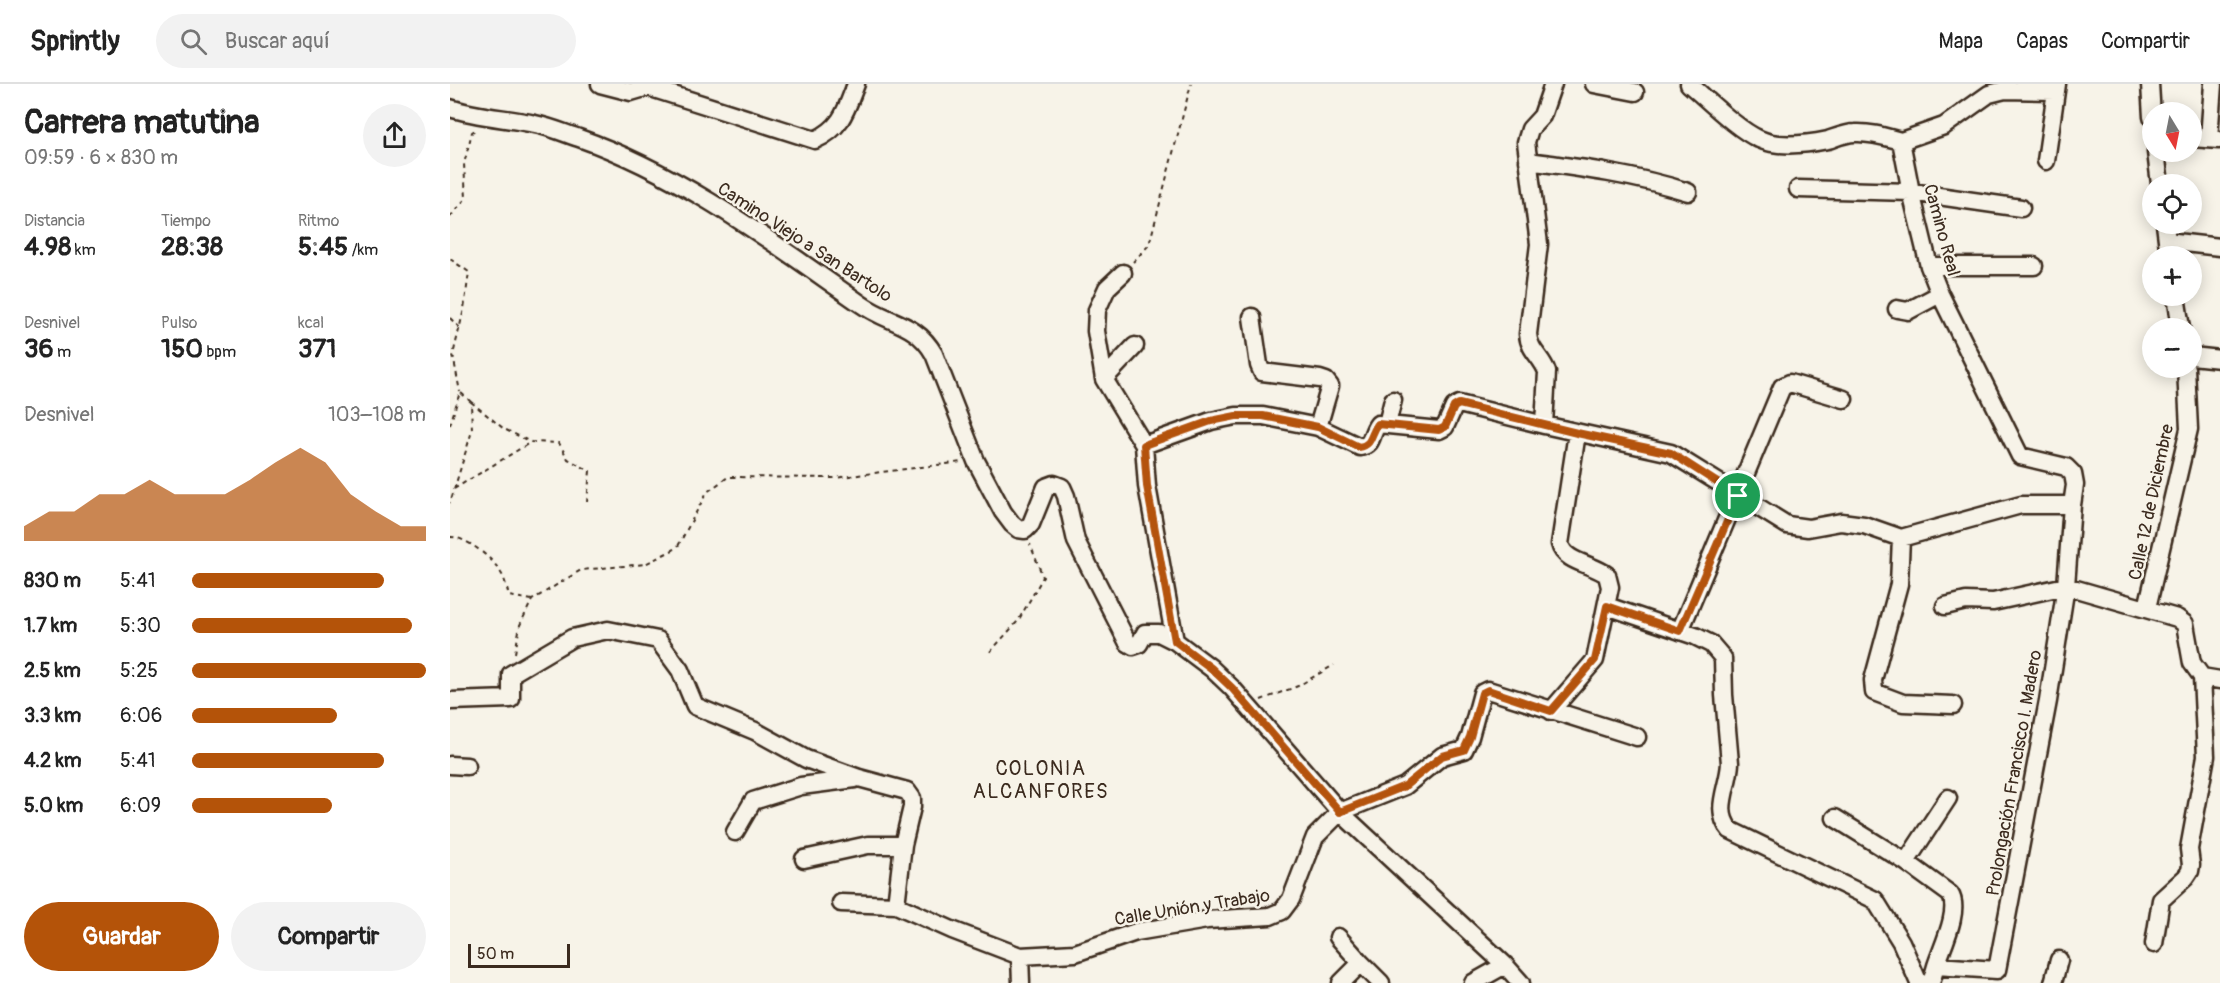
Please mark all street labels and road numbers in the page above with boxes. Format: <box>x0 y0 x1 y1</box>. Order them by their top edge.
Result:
street label: Camino Viejo a San Bartolo <box>713 177 897 308</box>
street label: Camino Real <box>1918 181 1965 279</box>
street label: Calle 12 de Diciembre <box>2124 422 2179 582</box>
street label: Prolongación Francisco I. Madero <box>1982 648 2048 898</box>
street label: Calle Unión y Trabajo <box>1113 884 1272 931</box>

